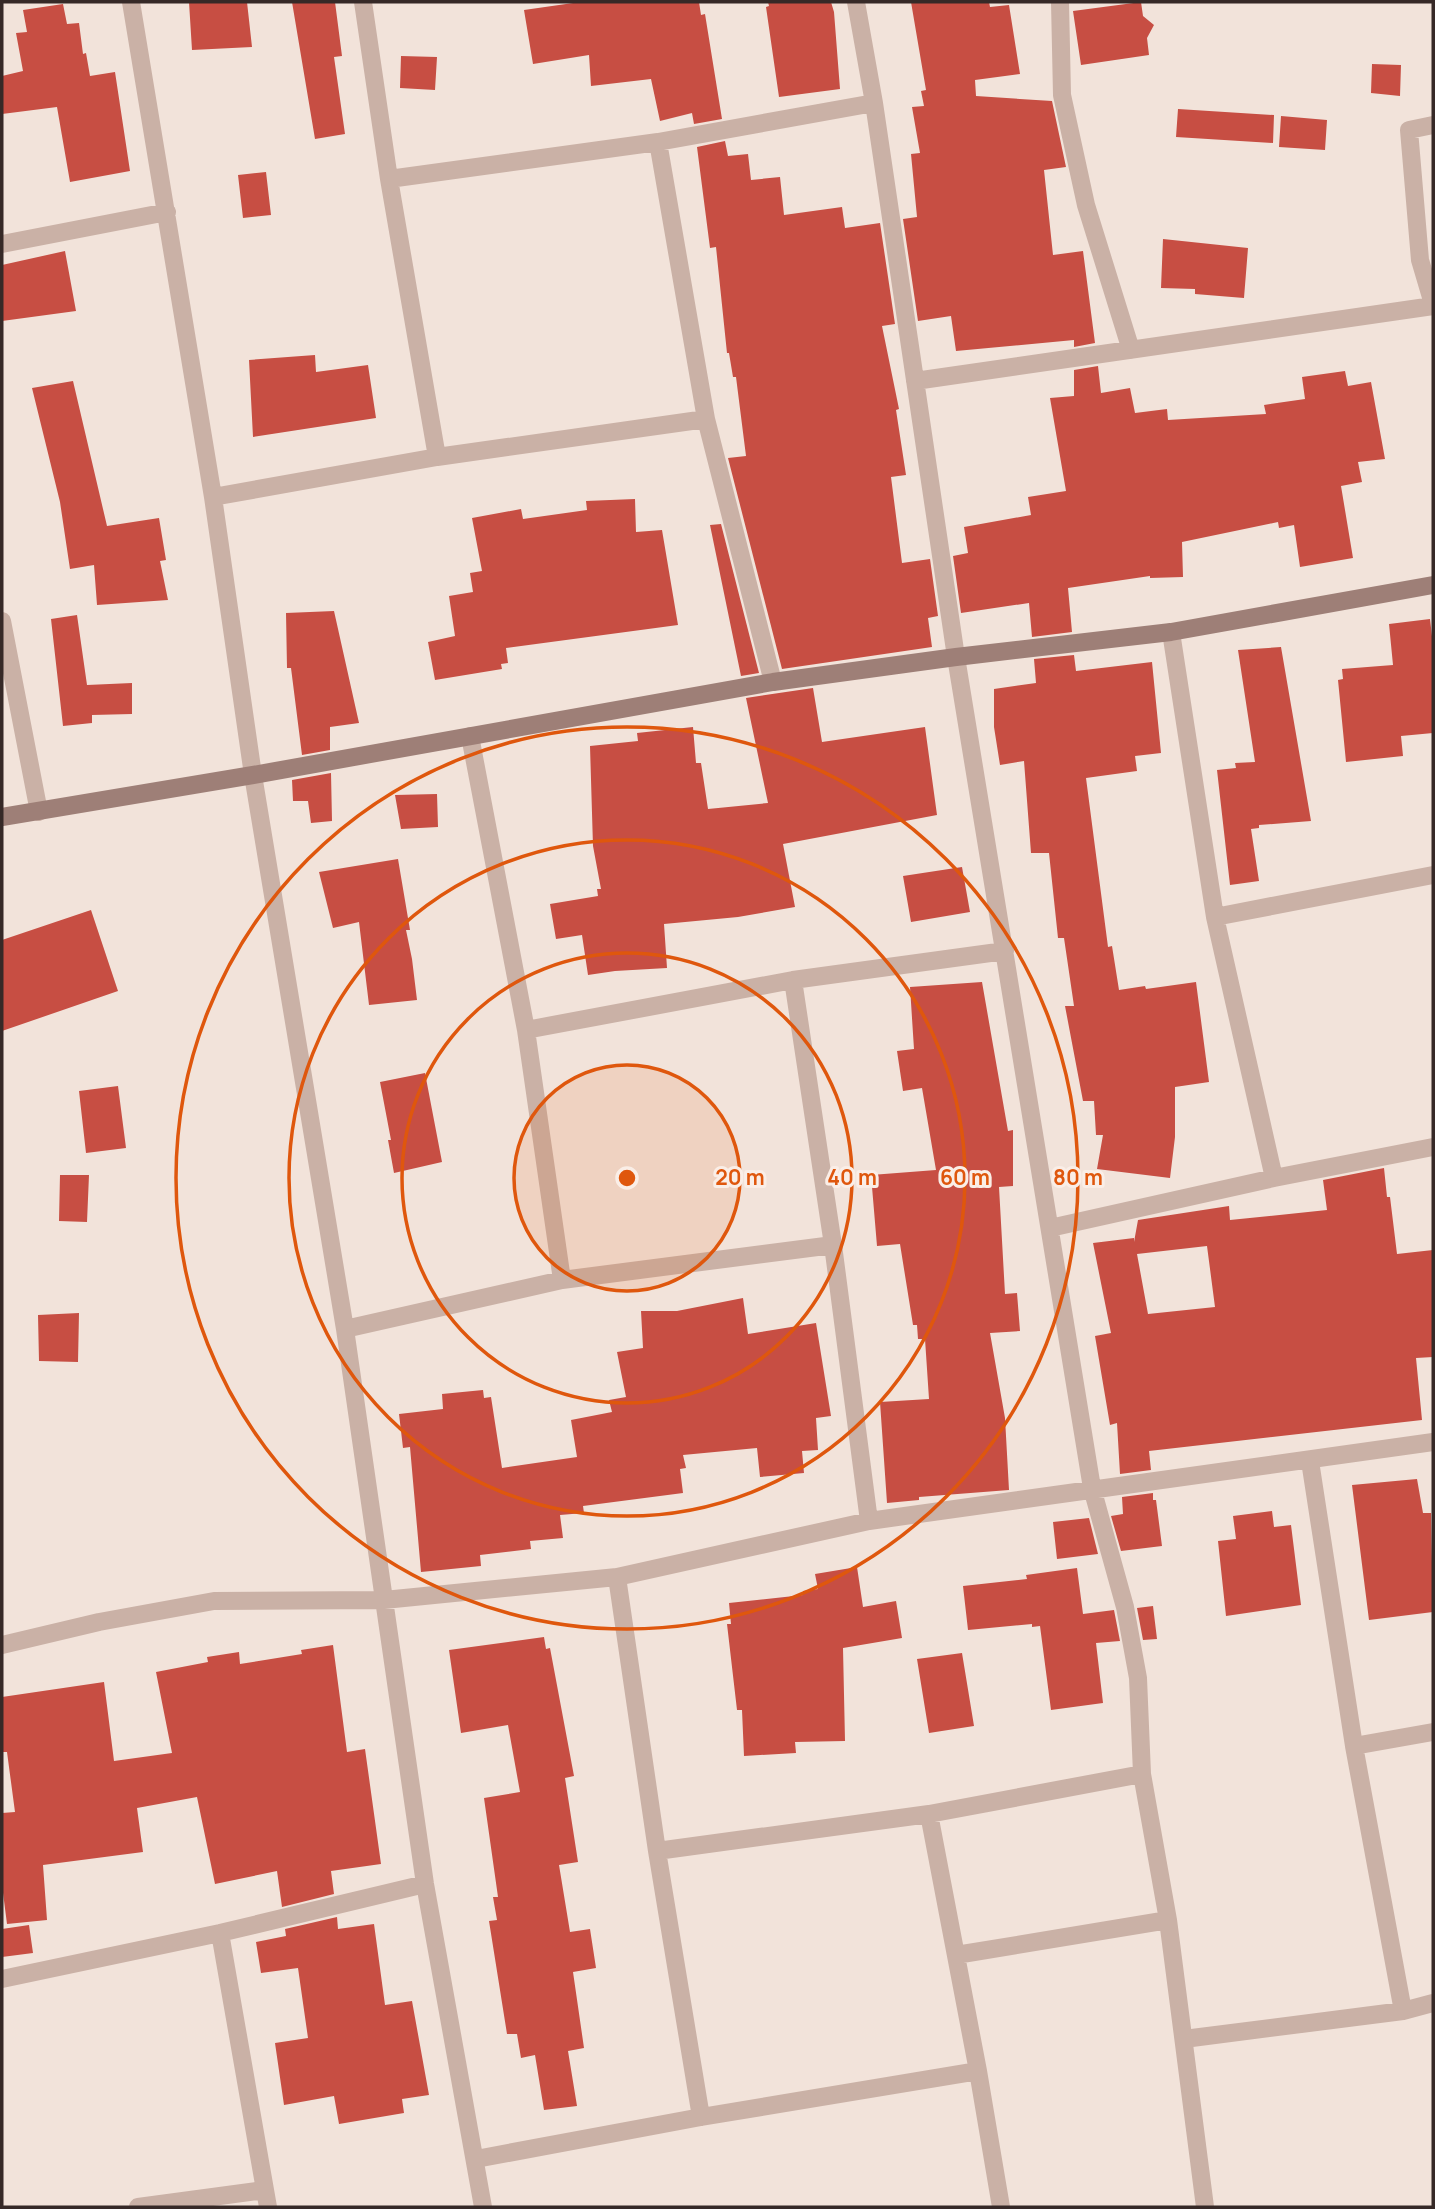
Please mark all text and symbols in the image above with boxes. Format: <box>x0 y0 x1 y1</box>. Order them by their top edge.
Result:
text: 20 m <box>715 1163 765 1191</box>
text: 40 m <box>827 1163 877 1191</box>
text: 60 m <box>940 1163 990 1191</box>
text: 80 m <box>1053 1163 1103 1191</box>
centre of rings <box>615 1166 639 1190</box>

